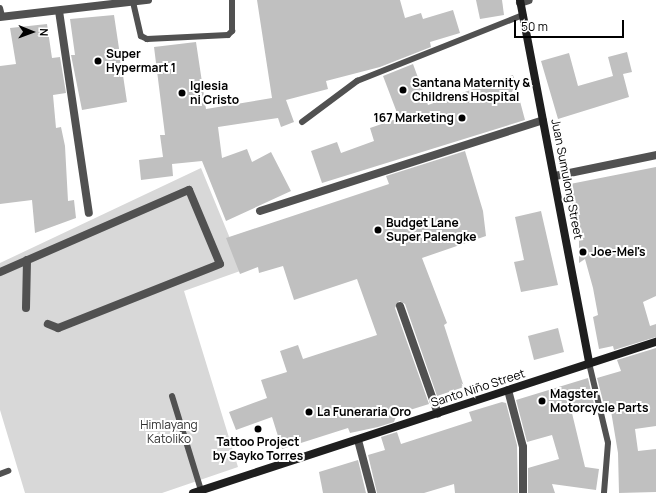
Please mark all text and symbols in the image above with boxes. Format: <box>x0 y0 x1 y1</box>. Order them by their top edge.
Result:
north arrow <box>12 12 52 52</box>
scale bar <box>516 12 626 38</box>
text: 50 m <box>521 18 548 35</box>
text: N <box>37 28 52 36</box>
place label: Super Hypermart 1 <box>106 47 176 75</box>
marker: Super Hypermart 1 <box>93 56 103 66</box>
place label: Santana Maternity & Childrens Hospital <box>412 76 530 104</box>
place label: Iglesia ni Cristo <box>190 79 239 107</box>
marker: Santana Maternity & Childrens Hospital <box>397 84 409 96</box>
marker: Iglesia ni Cristo <box>177 88 187 98</box>
place label: 167 Marketing <box>374 111 454 125</box>
marker: 167 Marketing <box>457 113 467 123</box>
street label: Juan Sumulong Street <box>548 118 586 240</box>
place label: Budget Lane Super Palengke <box>386 216 476 244</box>
marker: Budget Lane Super Palengke <box>373 225 383 235</box>
place label: Joe-Mel's <box>591 245 646 259</box>
marker: Joe-Mel's <box>578 247 588 257</box>
street label: Santo Niño Street <box>429 366 527 410</box>
place label: Magster Motorcycle Parts <box>550 387 648 415</box>
marker: Magster Motorcycle Parts <box>537 396 547 406</box>
place label: La Funeraria Oro <box>317 405 411 419</box>
marker: La Funeraria Oro <box>304 407 314 417</box>
park label: Himlayang Katoliko <box>140 418 198 446</box>
marker: Tattoo Project by Sayko Torres <box>253 424 263 434</box>
place label: Tattoo Project by Sayko Torres <box>213 435 303 463</box>

